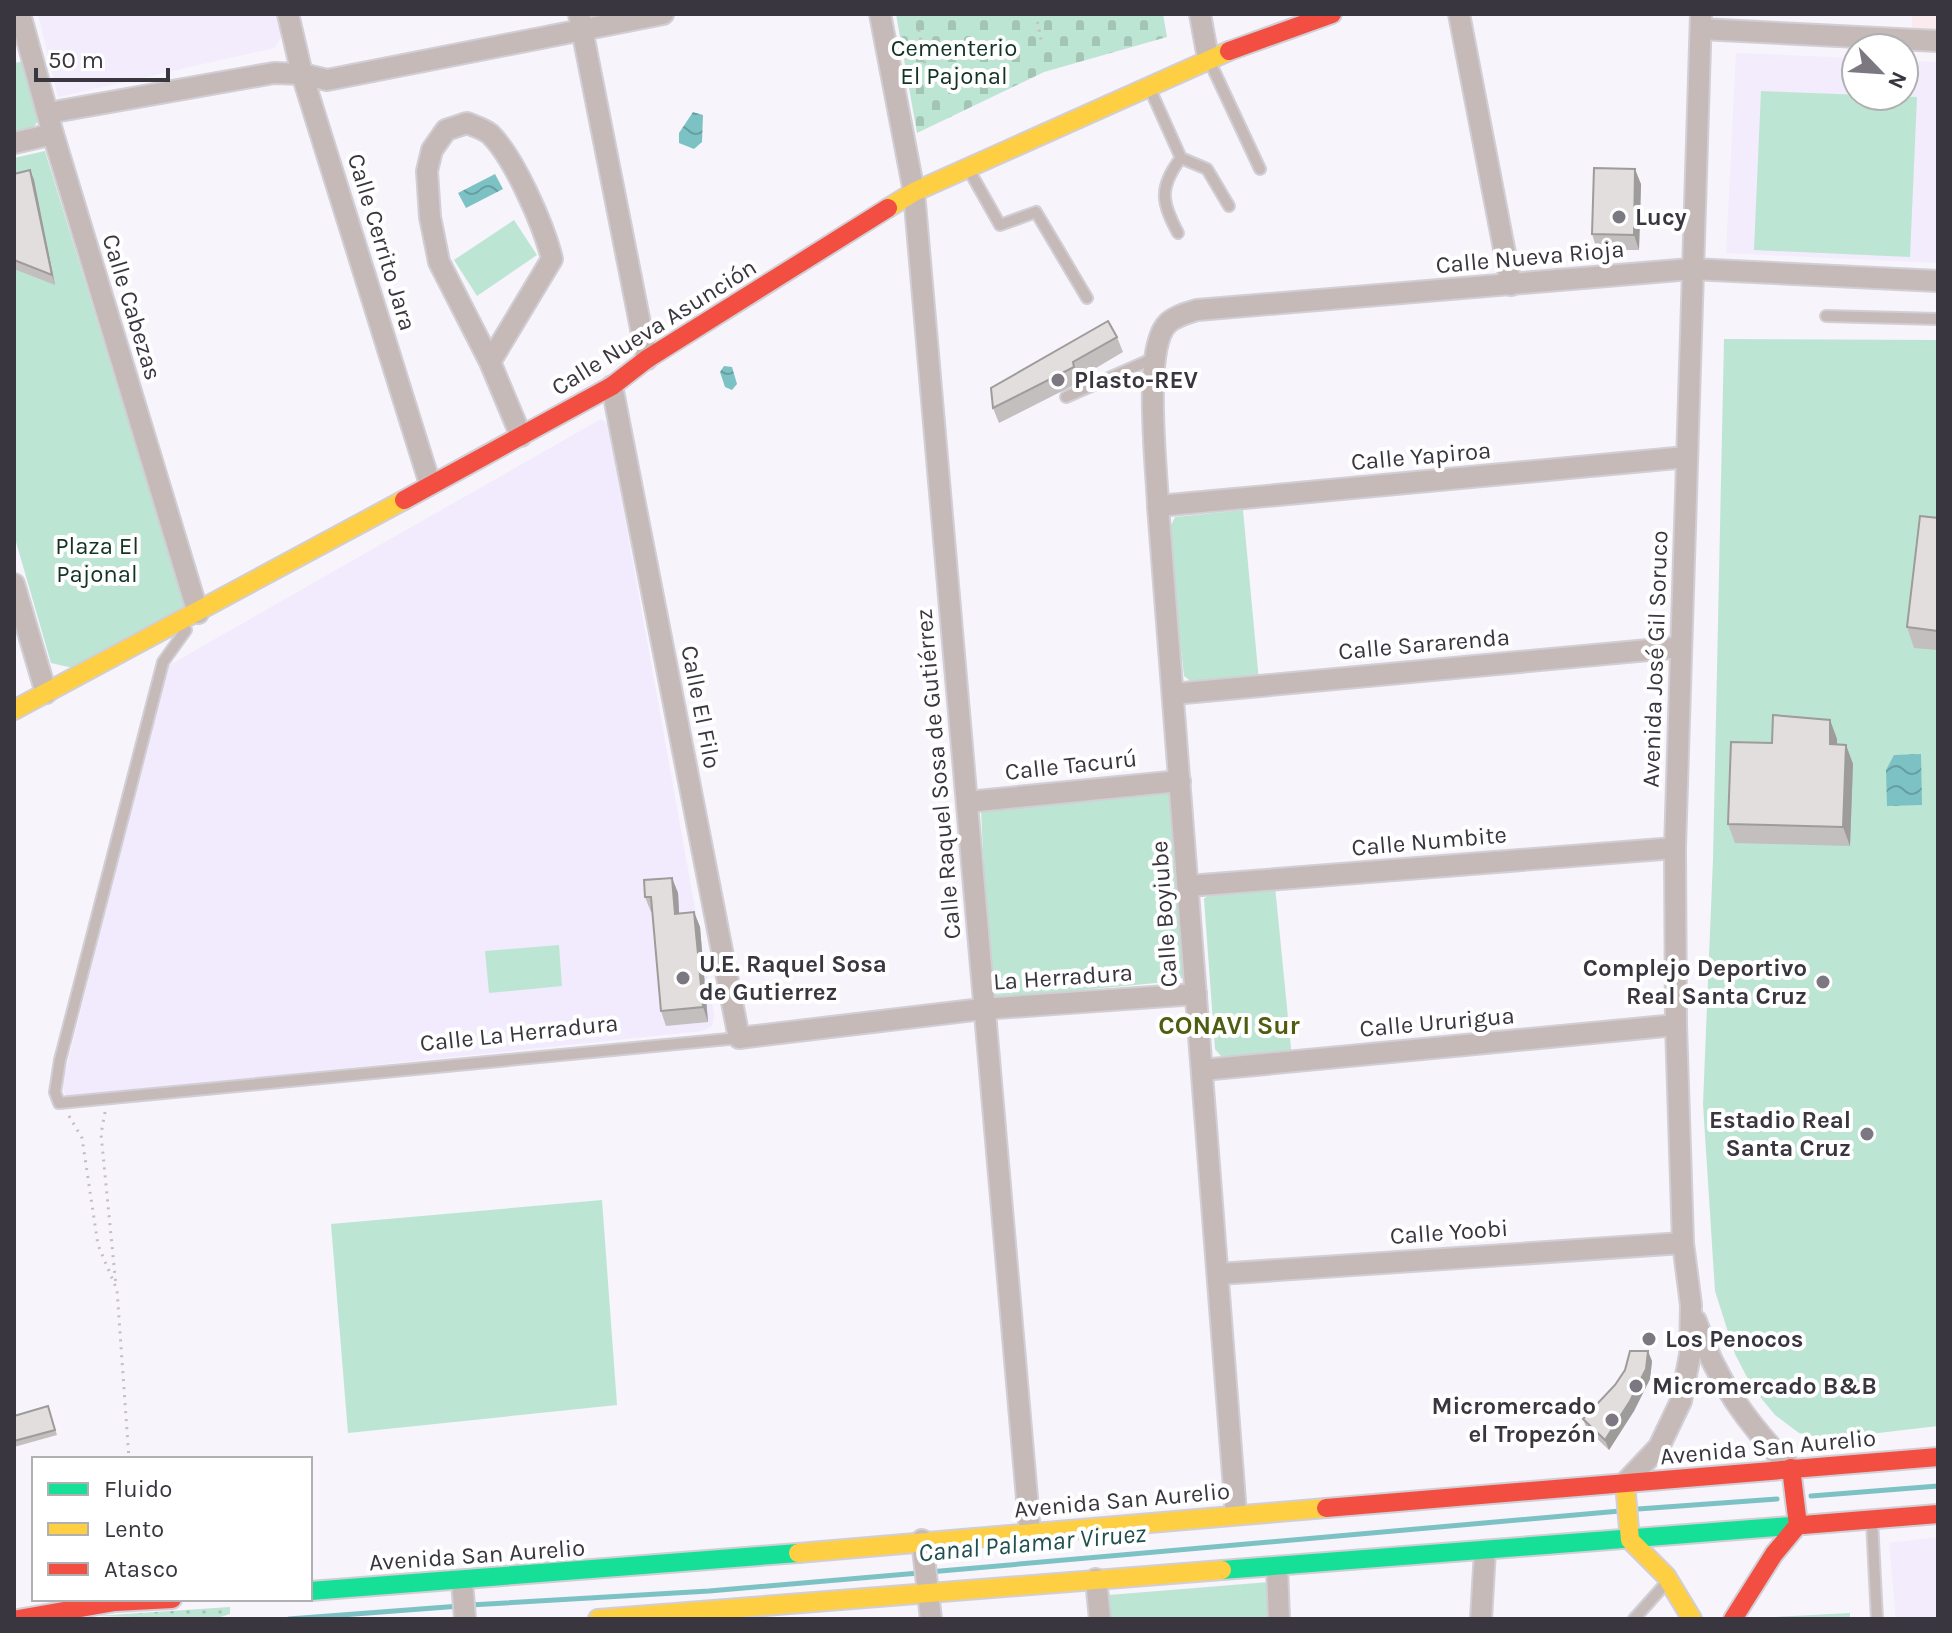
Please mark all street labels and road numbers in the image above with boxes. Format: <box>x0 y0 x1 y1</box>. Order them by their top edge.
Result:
street label: Calle Cerrito Jara <box>342 150 422 334</box>
street label: Calle Cabezas <box>97 231 167 383</box>
street label: Calle Nueva Rioja <box>1434 235 1626 279</box>
street label: Calle Nueva Asunción <box>546 253 762 401</box>
street label: Calle Yapiroa <box>1350 436 1492 476</box>
street label: Avenida José Gil Soruco <box>1637 530 1673 788</box>
street label: Calle Raquel Sosa de Gutiérrez <box>910 608 966 940</box>
street label: Calle Sararenda <box>1337 623 1511 665</box>
street label: Calle El Filo <box>675 643 727 771</box>
street label: Calle Tacurú <box>1004 744 1138 786</box>
street label: Calle Numbite <box>1350 820 1508 862</box>
street label: Calle Boyiube <box>1145 840 1183 988</box>
street label: La Herradura <box>992 958 1134 996</box>
street label: Calle Ururigua <box>1358 1001 1516 1043</box>
street label: Calle La Herradura <box>419 1009 619 1057</box>
street label: Calle Yoobi <box>1389 1214 1509 1250</box>
street label: Avenida San Aurelio <box>1659 1424 1877 1470</box>
street label: Avenida San Aurelio <box>1013 1477 1231 1523</box>
street label: Avenida San Aurelio <box>368 1533 586 1577</box>

